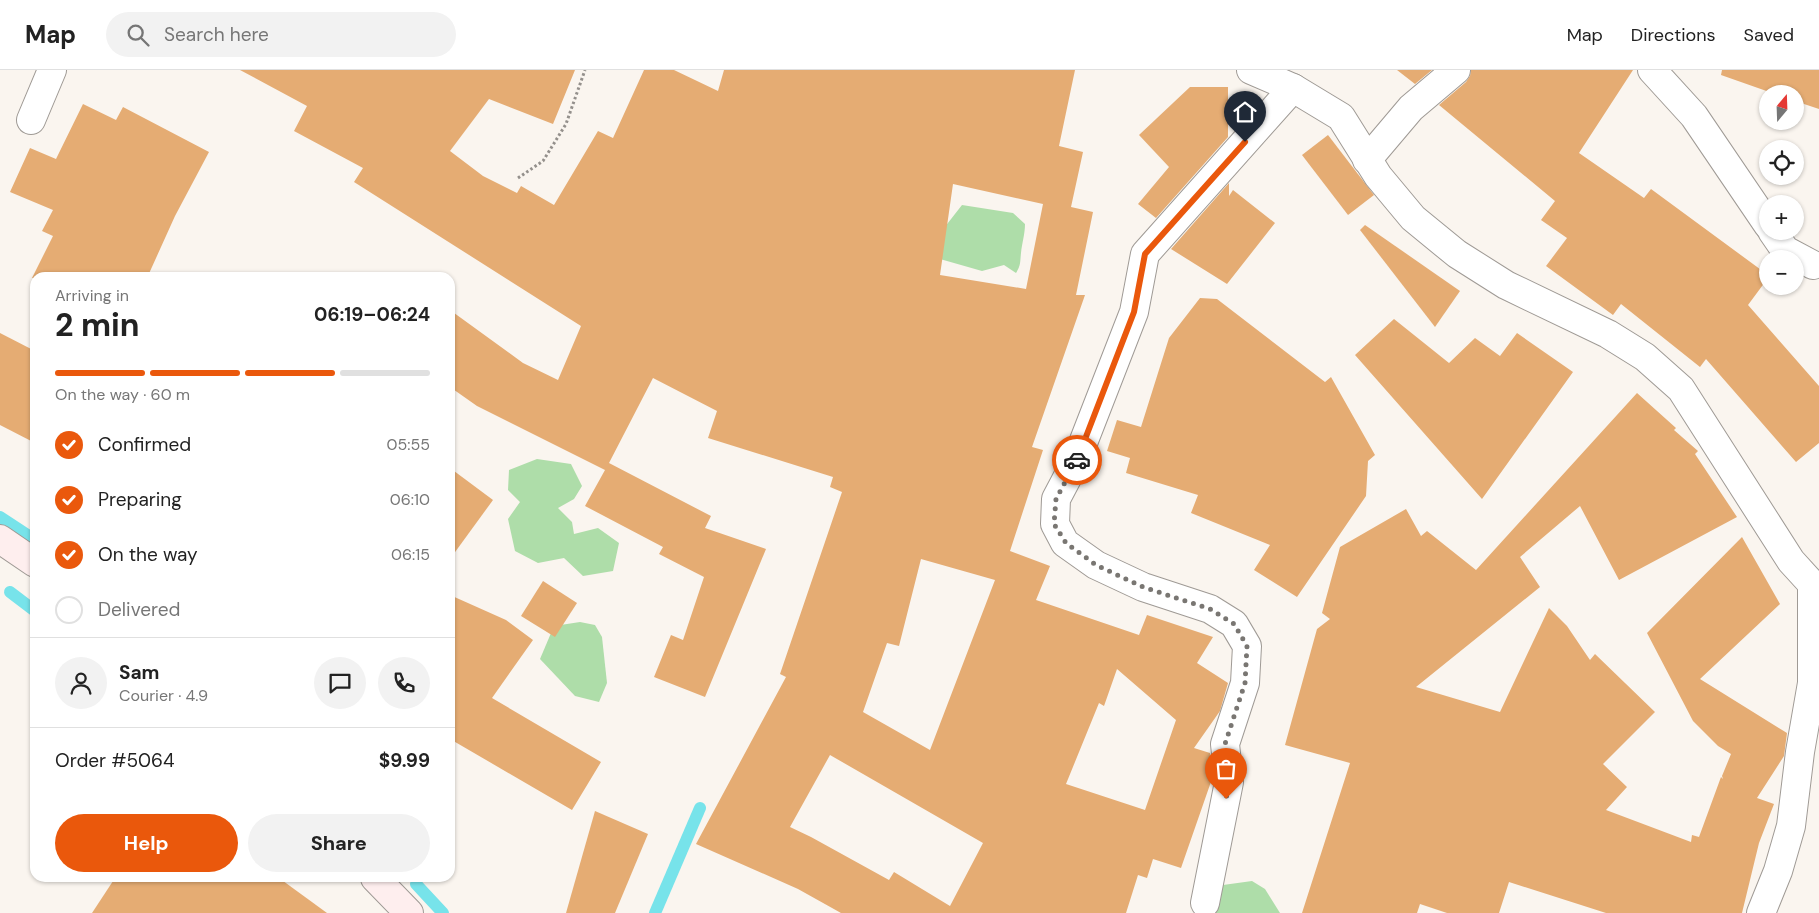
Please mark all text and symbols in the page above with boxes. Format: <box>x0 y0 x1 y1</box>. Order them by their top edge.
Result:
search box <box>106 12 456 57</box>
text: Map <box>25 19 76 50</box>
icon: search <box>124 21 152 49</box>
text: Search here <box>164 22 269 47</box>
text: Map <box>1567 23 1603 47</box>
text: Directions <box>1631 23 1716 47</box>
text: Saved <box>1744 23 1794 47</box>
north arrow <box>1759 85 1804 130</box>
map controls <box>1759 85 1804 295</box>
pin <box>1224 91 1266 142</box>
icon: home <box>1231 98 1259 126</box>
button: locate <box>1759 140 1804 185</box>
button: + <box>1759 195 1804 240</box>
button: − <box>1759 250 1804 295</box>
text: Arriving in <box>55 285 129 306</box>
text: 06:19–06:24 <box>314 302 430 327</box>
text: 2 min <box>55 304 140 346</box>
text: On the way · 60 m <box>55 384 190 405</box>
icon: check <box>55 431 83 459</box>
text: Confirmed <box>98 432 191 457</box>
text: 05:55 <box>387 434 430 455</box>
courier <box>1052 435 1102 485</box>
icon: car <box>1063 446 1091 474</box>
icon: check <box>55 486 83 514</box>
text: Preparing <box>98 487 182 512</box>
text: 06:10 <box>390 489 430 510</box>
icon: check <box>55 541 83 569</box>
text: On the way <box>98 542 198 567</box>
text: 06:15 <box>391 544 430 565</box>
text: Delivered <box>98 597 180 622</box>
button: person <box>55 657 107 709</box>
button: chat <box>314 657 366 709</box>
button: phone <box>378 657 430 709</box>
text: Sam <box>119 660 160 685</box>
text: Courier · 4.9 <box>119 685 208 706</box>
text: Order #5064 <box>55 748 175 773</box>
text: $9.99 <box>379 748 430 773</box>
pin <box>1205 748 1247 799</box>
icon: bag <box>1212 755 1240 783</box>
button: Help <box>55 814 238 872</box>
button: Share <box>248 814 430 872</box>

